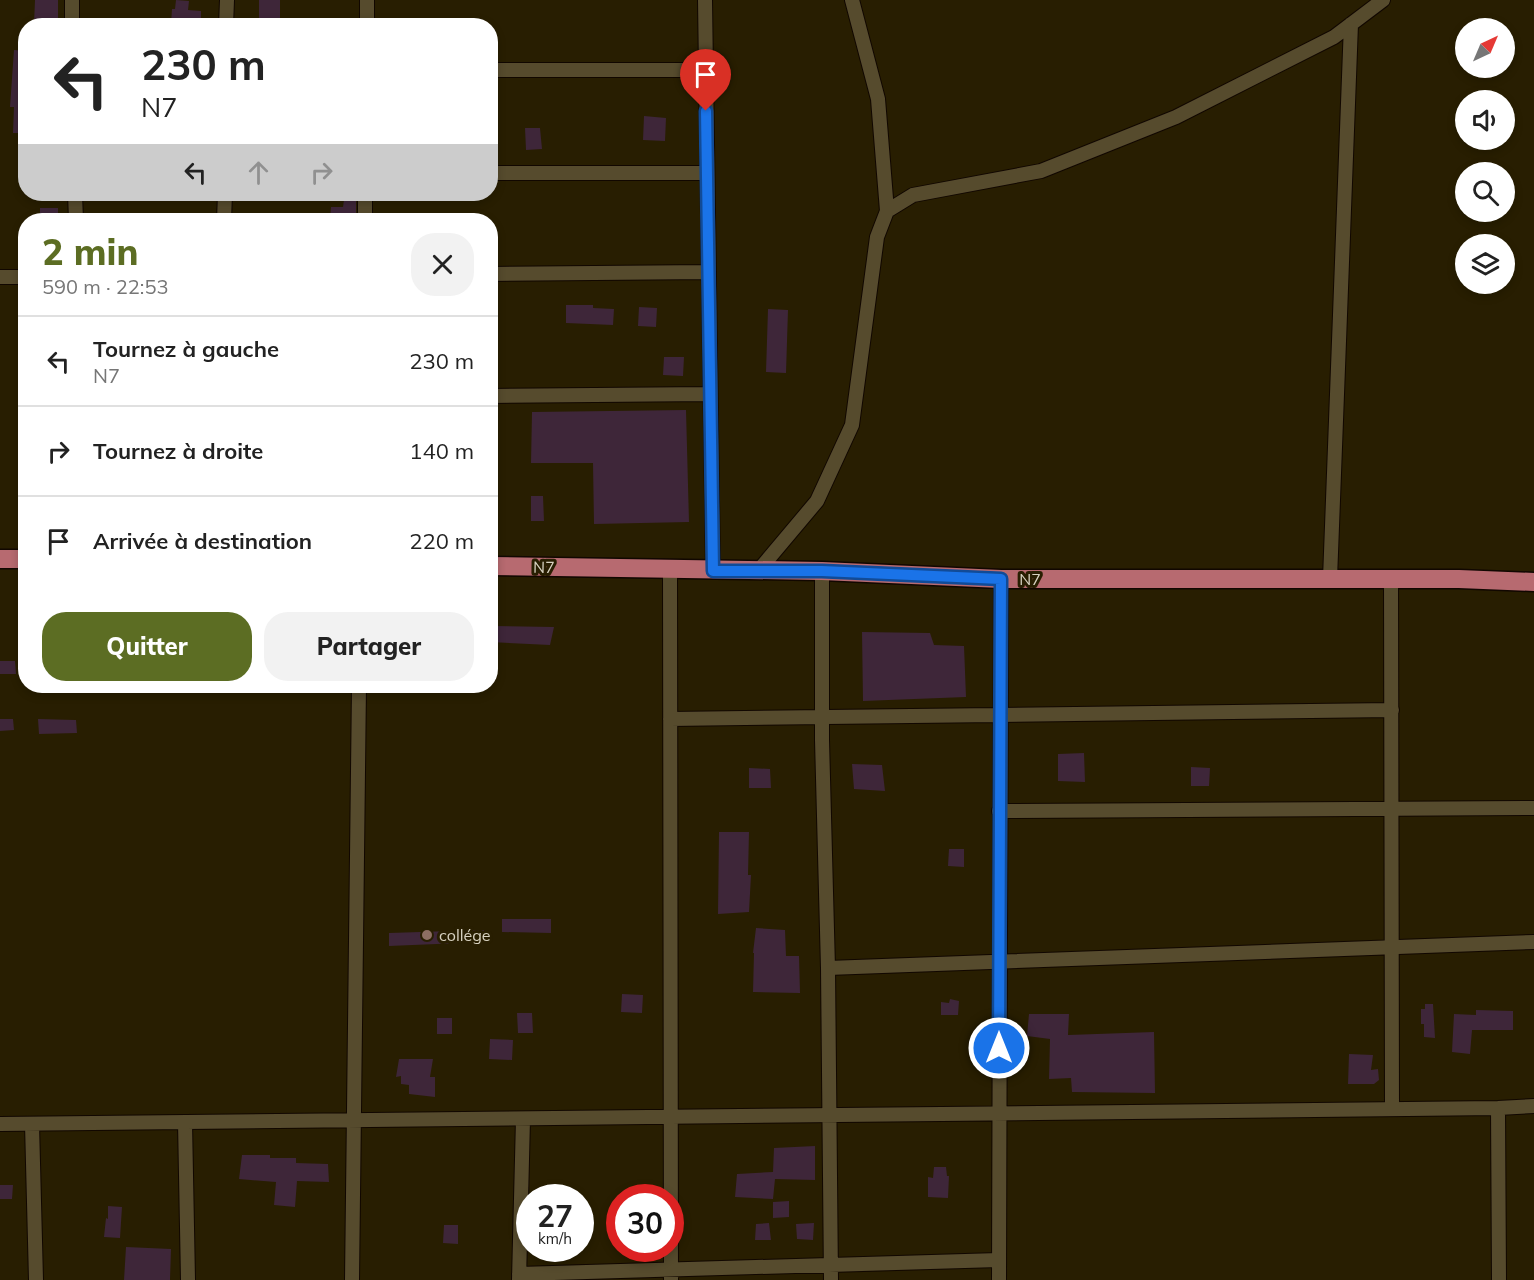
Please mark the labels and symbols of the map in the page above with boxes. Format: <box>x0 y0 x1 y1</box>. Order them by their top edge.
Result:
north arrow <box>1455 18 1515 78</box>
pin <box>680 49 731 111</box>
street label: N7 <box>533 557 555 577</box>
street label: N7 <box>1019 569 1041 589</box>
place label: collége <box>439 925 491 945</box>
marker: collége <box>420 928 434 942</box>
position arrow <box>967 1016 1031 1080</box>
speed limit sign: 30 <box>606 1184 684 1262</box>

